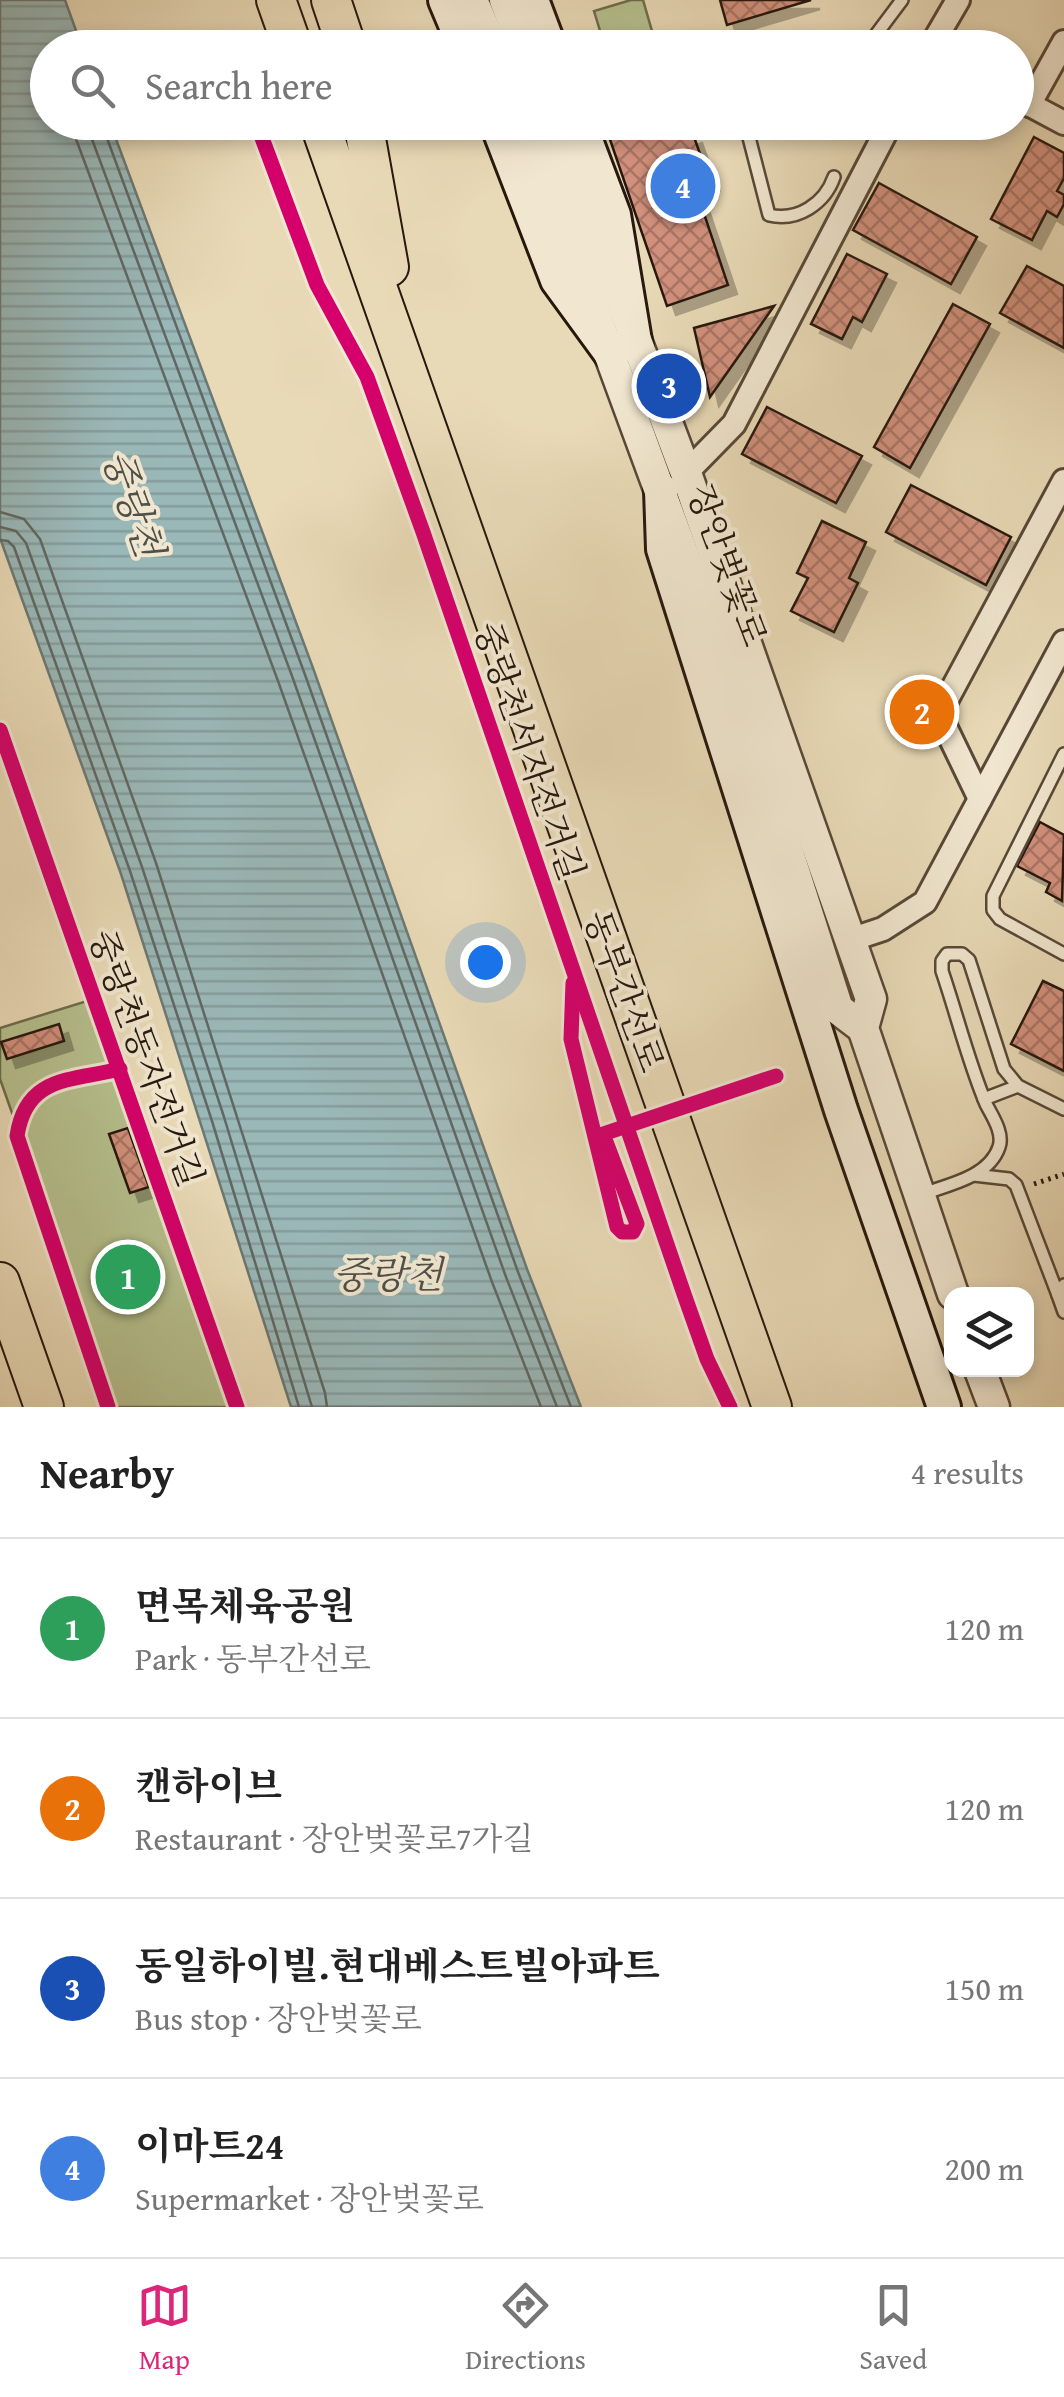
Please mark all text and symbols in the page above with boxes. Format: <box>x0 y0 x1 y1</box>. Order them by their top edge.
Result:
search box <box>30 30 1034 140</box>
text: Search here <box>145 57 333 113</box>
icon: search <box>65 58 120 113</box>
pin: 4 <box>650 148 716 224</box>
pin: 3 <box>636 348 702 424</box>
water label: 중랑천 <box>90 442 179 566</box>
street label: 장안벚꽃로 <box>675 477 781 653</box>
street label: 중랑천서자전거길 <box>462 615 598 887</box>
pin: 2 <box>890 674 954 750</box>
street label: 동부간선로 <box>572 903 678 1079</box>
street label: 중랑천동자전거길 <box>77 922 217 1194</box>
your location <box>460 937 511 988</box>
pin: 1 <box>96 1240 160 1314</box>
water label: 중랑천 <box>333 1246 445 1302</box>
map controls <box>944 1287 1034 1377</box>
button: layers <box>944 1287 1034 1377</box>
text: Nearby <box>40 1442 174 1503</box>
text: 4 results <box>911 1449 1024 1496</box>
text: 면목체육공원 <box>135 1577 355 1633</box>
text: 1 <box>64 1605 81 1652</box>
text: 120 m <box>945 1605 1024 1652</box>
text: Park · 동부간선로 <box>135 1635 371 1682</box>
text: 캔하이브 <box>135 1757 282 1813</box>
text: 2 <box>64 1785 81 1832</box>
text: 120 m <box>945 1785 1024 1832</box>
text: Restaurant · 장안벚꽃로7가길 <box>135 1815 533 1862</box>
text: 동일하이빌.현대베스트빌아파트 <box>135 1937 660 1993</box>
text: 3 <box>64 1965 81 2012</box>
text: 150 m <box>945 1965 1024 2012</box>
text: Bus stop · 장안벚꽃로 <box>135 1995 422 2042</box>
text: 이마트24 <box>135 2117 285 2173</box>
text: 4 <box>64 2145 81 2192</box>
text: 200 m <box>945 2145 1024 2192</box>
text: Supermarket · 장안벚꽃로 <box>135 2175 484 2222</box>
tab: Map <box>137 2278 192 2379</box>
tab: Directions <box>465 2278 586 2379</box>
tab: Saved <box>859 2278 927 2379</box>

